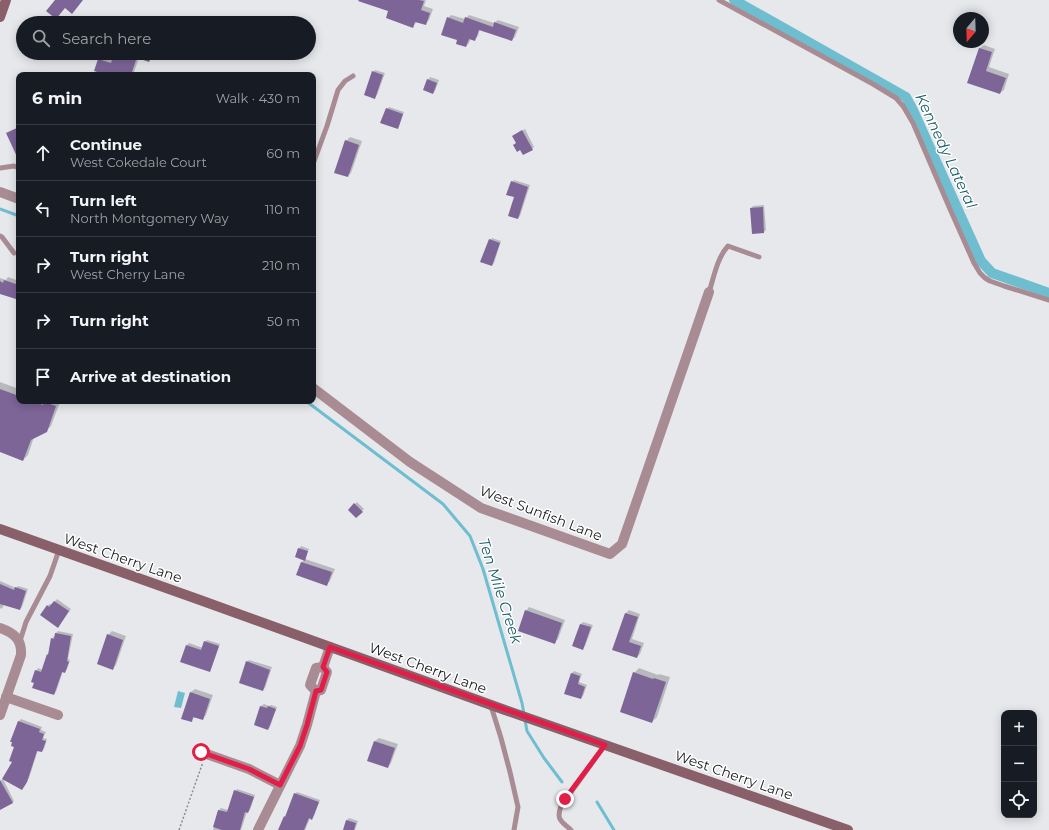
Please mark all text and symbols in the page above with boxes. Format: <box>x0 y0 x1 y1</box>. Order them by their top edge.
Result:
north arrow <box>953 12 989 48</box>
search box <box>16 16 316 60</box>
icon: search <box>30 27 52 49</box>
text: Search here <box>62 29 151 48</box>
text: 6 min <box>32 88 82 108</box>
text: Walk · 430 m <box>216 90 300 106</box>
water label: Kennedy Lateral <box>911 90 981 211</box>
text: Continue <box>70 135 142 154</box>
icon: ahead <box>32 142 54 164</box>
text: 60 m <box>266 145 300 161</box>
text: West Cokedale Court <box>70 154 207 170</box>
text: Turn left <box>70 191 137 210</box>
icon: left <box>32 198 54 220</box>
text: 110 m <box>265 201 300 217</box>
text: North Montgomery Way <box>70 210 228 226</box>
text: Turn right <box>70 247 149 266</box>
icon: right <box>32 254 54 276</box>
text: 210 m <box>262 257 300 273</box>
text: West Cherry Lane <box>70 266 185 282</box>
icon: right <box>32 310 54 332</box>
text: Turn right <box>70 311 149 330</box>
text: 50 m <box>267 313 300 329</box>
icon: arrive <box>32 366 54 388</box>
text: Arrive at destination <box>70 367 231 386</box>
street label: West Sunfish Lane <box>477 481 605 545</box>
street label: West Cherry Lane <box>61 529 185 587</box>
water label: Ten Mile Creek <box>474 536 527 647</box>
street label: West Cherry Lane <box>367 638 489 698</box>
map controls <box>1001 710 1037 818</box>
button: + <box>1001 710 1037 746</box>
route start <box>192 743 210 761</box>
street label: West Cherry Lane <box>672 746 796 804</box>
button: − <box>1001 746 1037 782</box>
button: locate <box>1001 782 1037 818</box>
route end <box>556 790 574 808</box>

